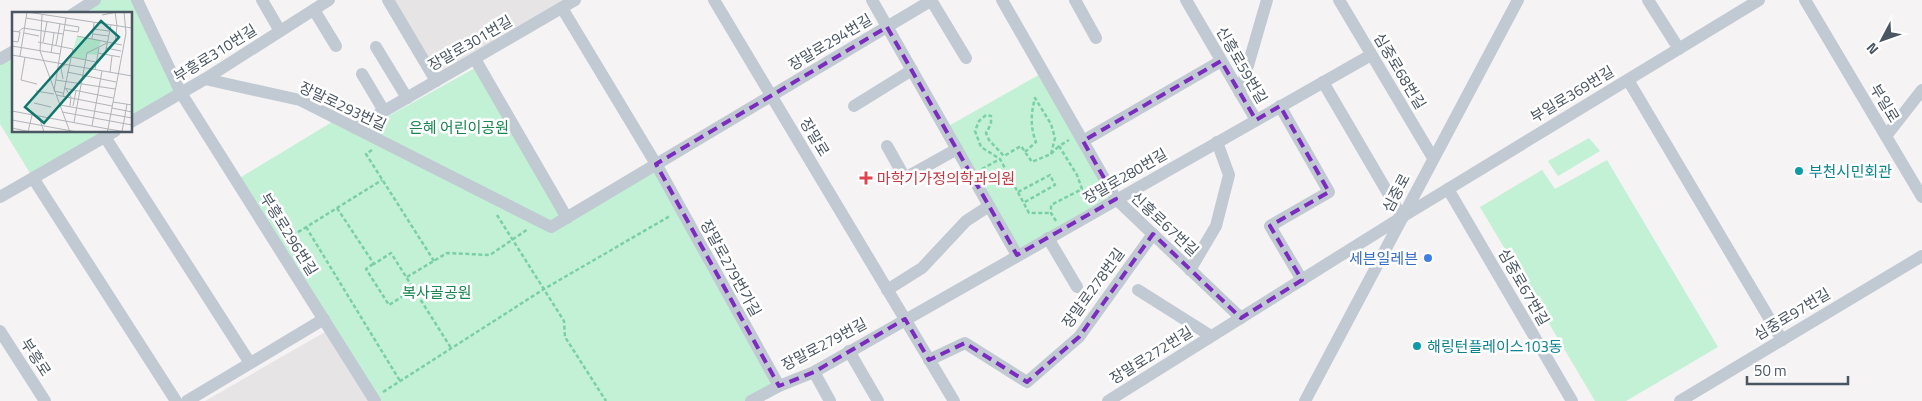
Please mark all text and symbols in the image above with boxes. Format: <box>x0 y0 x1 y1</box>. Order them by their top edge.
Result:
street label: 장말로294번길 <box>784 8 876 76</box>
street label: 장말로301번길 <box>423 9 517 77</box>
inset map <box>12 12 132 132</box>
north arrow <box>1857 15 1907 65</box>
street label: 부흥로310번길 <box>169 18 261 88</box>
street label: 신흥로59번길 <box>1211 22 1273 108</box>
street label: 심중로68번길 <box>1368 28 1432 114</box>
text: N <box>1861 38 1883 59</box>
street label: 부일로369번길 <box>1526 60 1618 128</box>
street label: 장말로293번길 <box>295 76 391 136</box>
street label: 부일로 <box>1864 79 1906 127</box>
street label: 장말로 <box>794 113 836 161</box>
park label: 은혜 어린이공원 <box>409 116 509 139</box>
street label: 장말로280번길 <box>1078 142 1172 210</box>
place label: 부천시민회관 <box>1809 160 1892 183</box>
marker: 부천시민회관 <box>1793 165 1805 177</box>
place label: 마학기가정의학과의원 <box>877 167 1015 190</box>
street label: 심중로 <box>1376 169 1416 217</box>
marker: 마학기가정의학과의원 <box>859 171 873 185</box>
street label: 신흥로67번길 <box>1126 186 1204 262</box>
street label: 부흥로296번길 <box>254 188 324 280</box>
street label: 장말로279번가길 <box>695 215 767 321</box>
street label: 장말로278번길 <box>1056 243 1130 333</box>
street label: 심중로67번길 <box>1493 244 1555 330</box>
place label: 세븐일레븐 <box>1349 247 1418 270</box>
marker: 세븐일레븐 <box>1422 252 1434 264</box>
park label: 복사골공원 <box>402 281 472 304</box>
street label: 심중로97번길 <box>1749 282 1835 346</box>
street label: 장말로279번길 <box>777 312 871 376</box>
street label: 장말로272번길 <box>1105 320 1197 390</box>
street label: 부흥로 <box>15 333 57 381</box>
place label: 해링턴플레이스103동 <box>1427 335 1563 358</box>
marker: 해링턴플레이스103동 <box>1411 340 1423 352</box>
scale bar <box>1747 354 1848 386</box>
text: 50 m <box>1754 359 1787 382</box>

